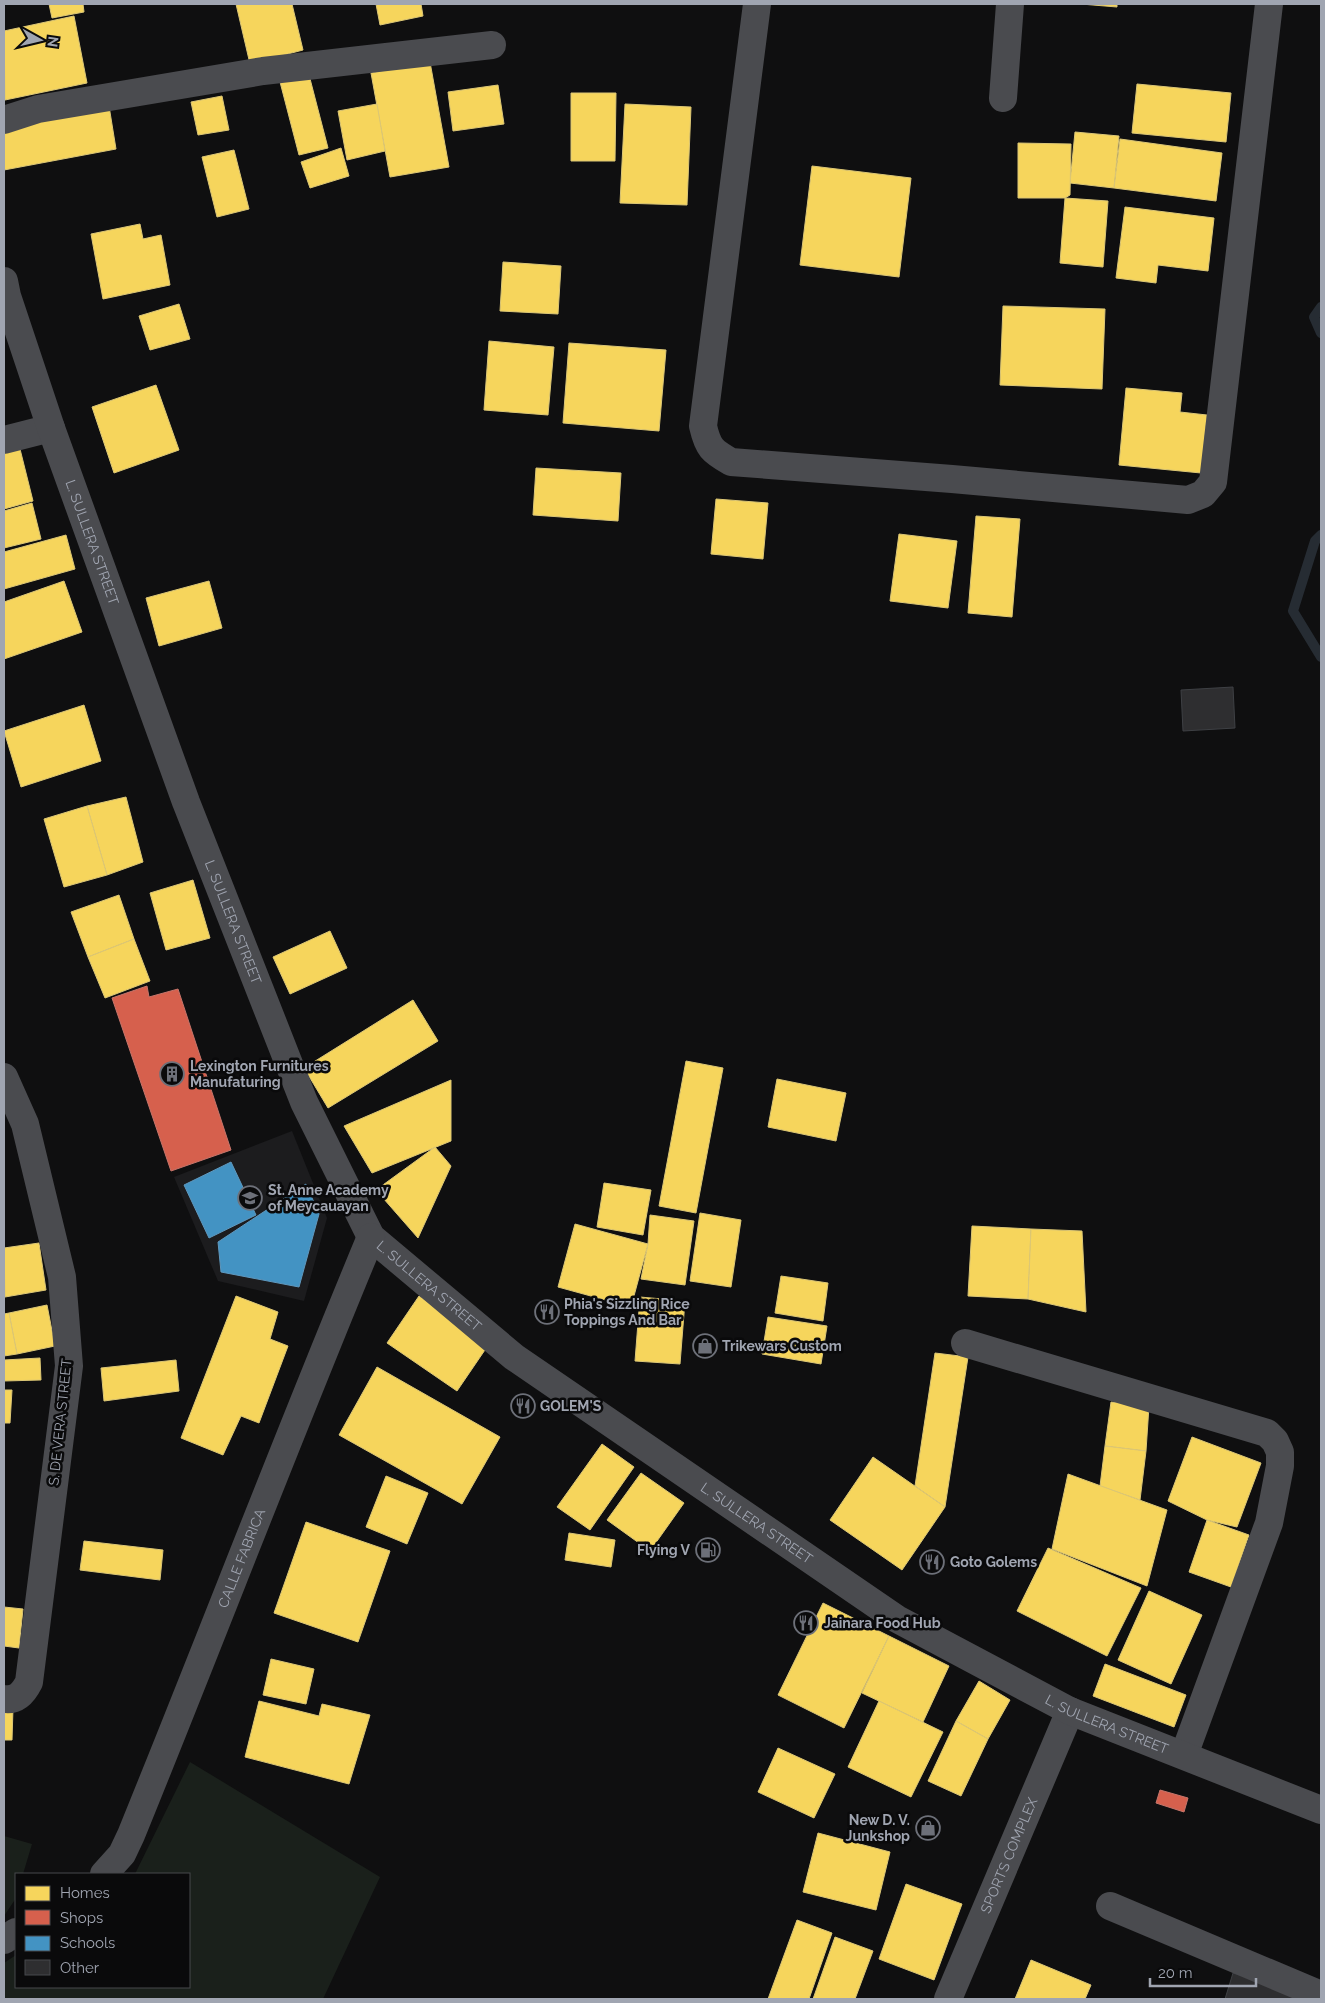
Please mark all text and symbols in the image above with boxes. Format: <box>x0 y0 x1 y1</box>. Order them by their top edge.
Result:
north arrow <box>15 15 65 65</box>
text: N <box>44 35 62 48</box>
street label: L. SULLERA STREET <box>62 478 122 608</box>
street label: L. SULLERA STREET <box>202 858 265 987</box>
place label: Lexington Furnitures Manufaturing <box>190 1058 329 1090</box>
building icon: Lexington Furnitures Manufaturing <box>159 1061 185 1087</box>
place label: St. Anne Academy of Meycauayan <box>268 1182 389 1214</box>
school or university icon: St. Anne Academy of Meycauayan <box>237 1185 263 1211</box>
street label: L. SULLERA STREET <box>373 1237 485 1335</box>
place label: Phia's Sizzling Rice Toppings And Bar <box>564 1296 690 1328</box>
restaurant icon: Phia's Sizzling Rice Toppings And Bar <box>534 1299 560 1325</box>
shop icon: Trikewars Custom <box>692 1333 718 1359</box>
place label: Trikewars Custom <box>722 1338 842 1354</box>
street label: S. DE VERA STREET <box>45 1357 75 1486</box>
restaurant icon: GOLEM'S <box>510 1393 536 1419</box>
place label: GOLEM'S <box>540 1398 602 1414</box>
street label: L. SULLERA STREET <box>698 1479 816 1567</box>
street label: CALLE FABRICA <box>215 1506 268 1610</box>
fuel station icon: Flying V <box>695 1537 721 1563</box>
place label: Flying V <box>637 1542 691 1558</box>
restaurant icon: Goto Golems <box>919 1549 945 1575</box>
place label: Goto Golems <box>950 1554 1037 1570</box>
restaurant icon: Jainara Food Hub <box>793 1610 819 1636</box>
place label: Jainara Food Hub <box>824 1615 941 1631</box>
street label: L. SULLERA STREET <box>1043 1691 1171 1757</box>
street label: SPORTS COMPLEX <box>977 1795 1040 1916</box>
place label: New D. V. Junkshop <box>846 1812 910 1844</box>
shop icon: New D. V. Junkshop <box>915 1815 941 1841</box>
legend <box>15 1873 190 1988</box>
text: Homes <box>60 1884 110 1902</box>
text: Shops <box>60 1909 103 1927</box>
text: Schools <box>60 1934 115 1952</box>
scale bar <box>1150 1956 1256 1988</box>
text: Other <box>60 1959 100 1977</box>
text: 20 m <box>1158 1964 1193 1982</box>

